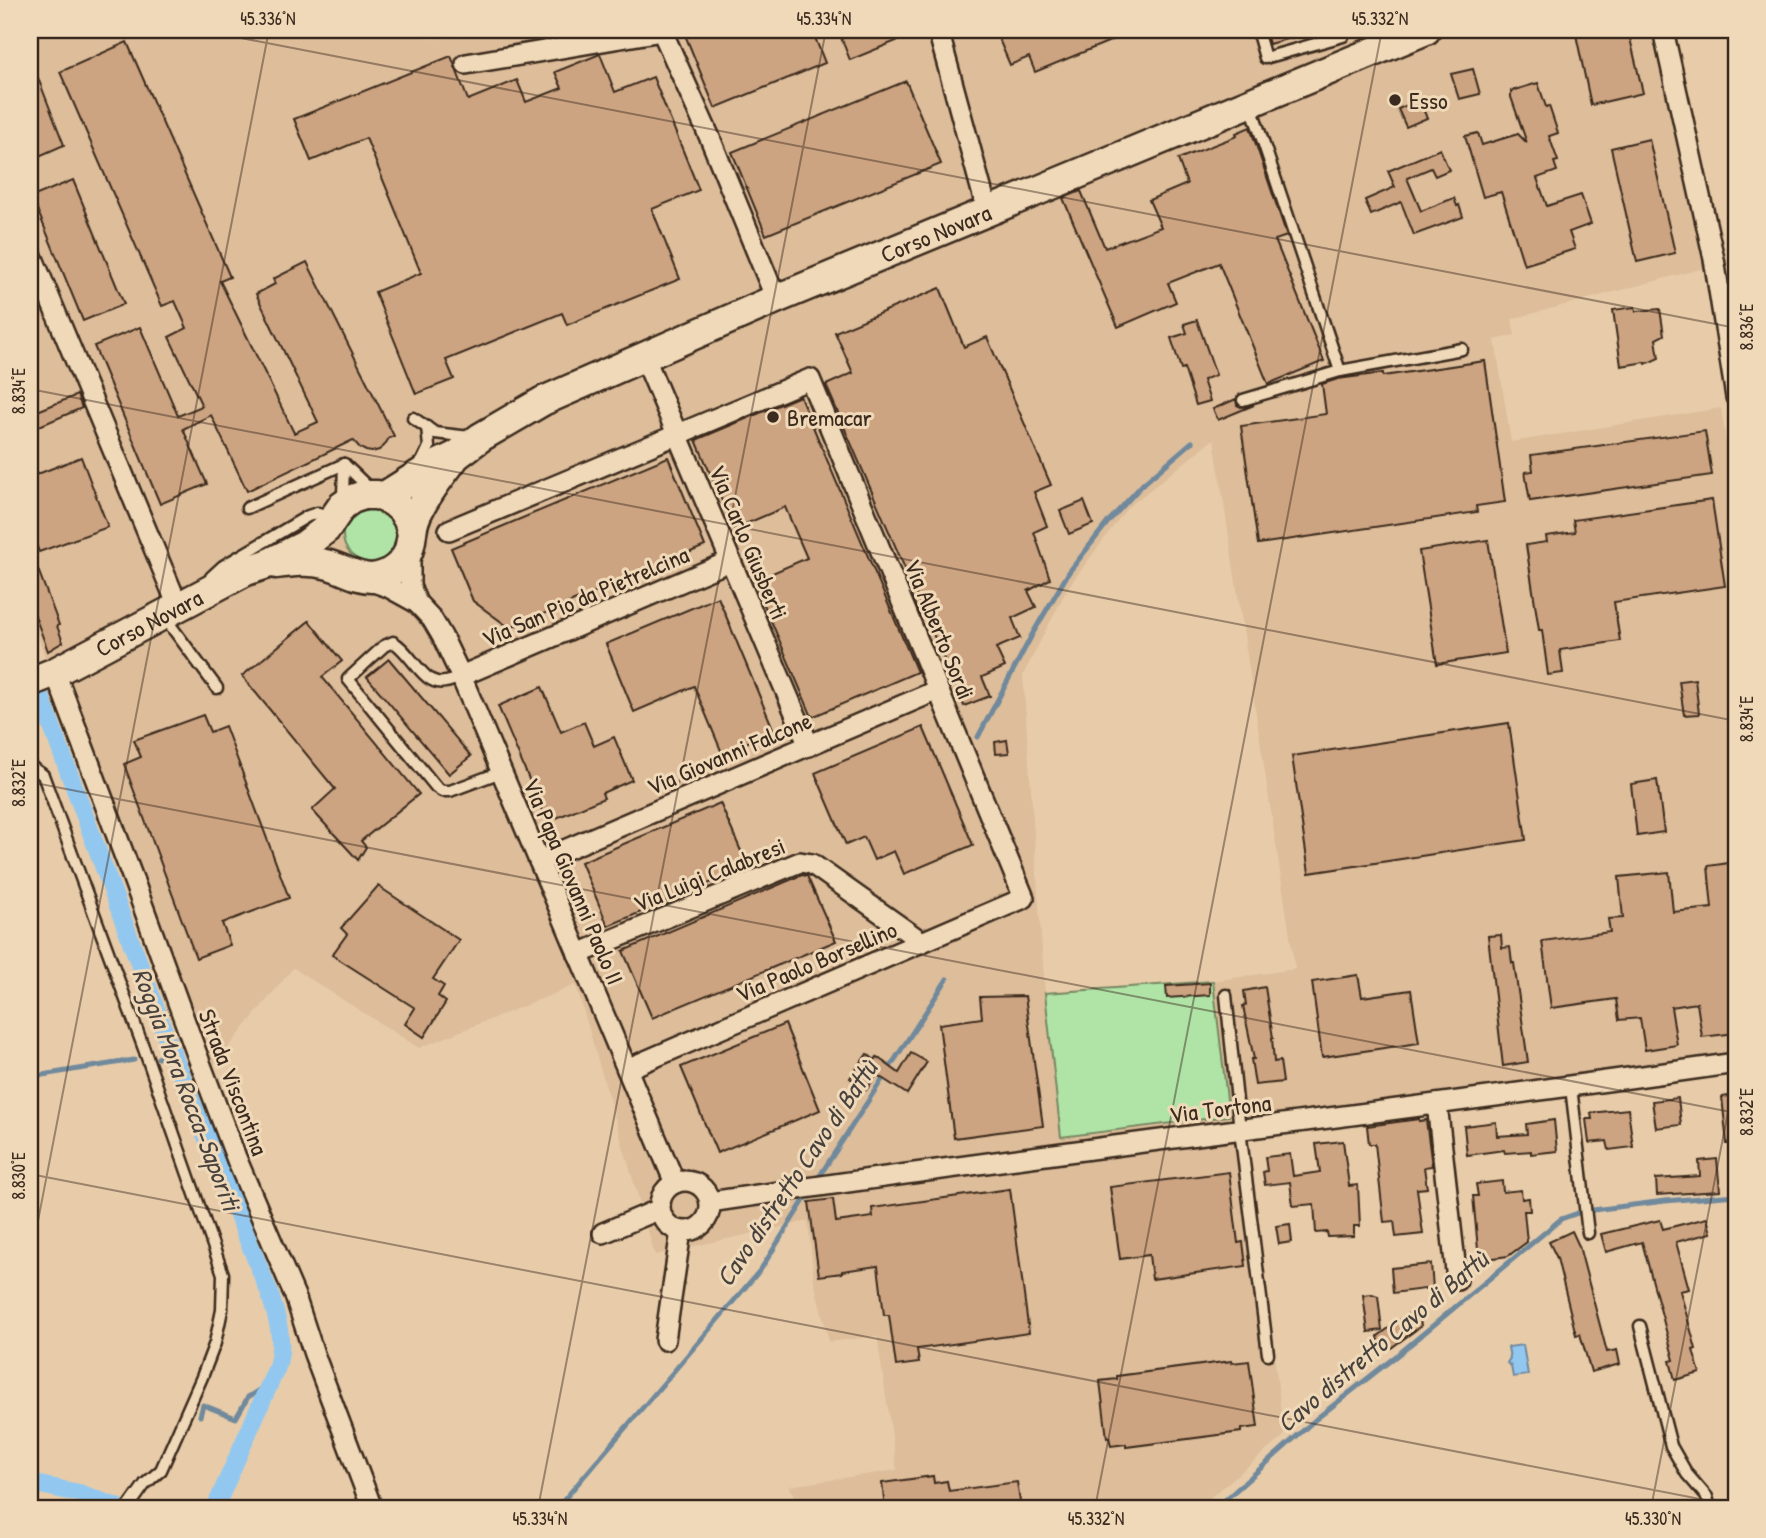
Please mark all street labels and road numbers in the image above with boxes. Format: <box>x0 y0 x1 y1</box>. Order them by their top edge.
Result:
street label: Corso Novara <box>876 196 996 270</box>
street label: Via Carlo Giusberti <box>702 460 796 624</box>
street label: Via San Pio da Pietrelcina <box>477 538 693 654</box>
street label: Via Alberto Sordi <box>897 554 983 704</box>
street label: Corso Novara <box>90 581 208 664</box>
street label: Via Giovanni Falcone <box>642 704 817 802</box>
street label: Via Papa Giovanni Paolo II <box>516 773 632 989</box>
street label: Via Luigi Calabresi <box>628 829 790 919</box>
street label: Via Paolo Borsellino <box>731 913 902 1009</box>
street label: Strada Viscontina <box>191 1004 277 1160</box>
street label: Via Tortona <box>1167 1086 1273 1130</box>

